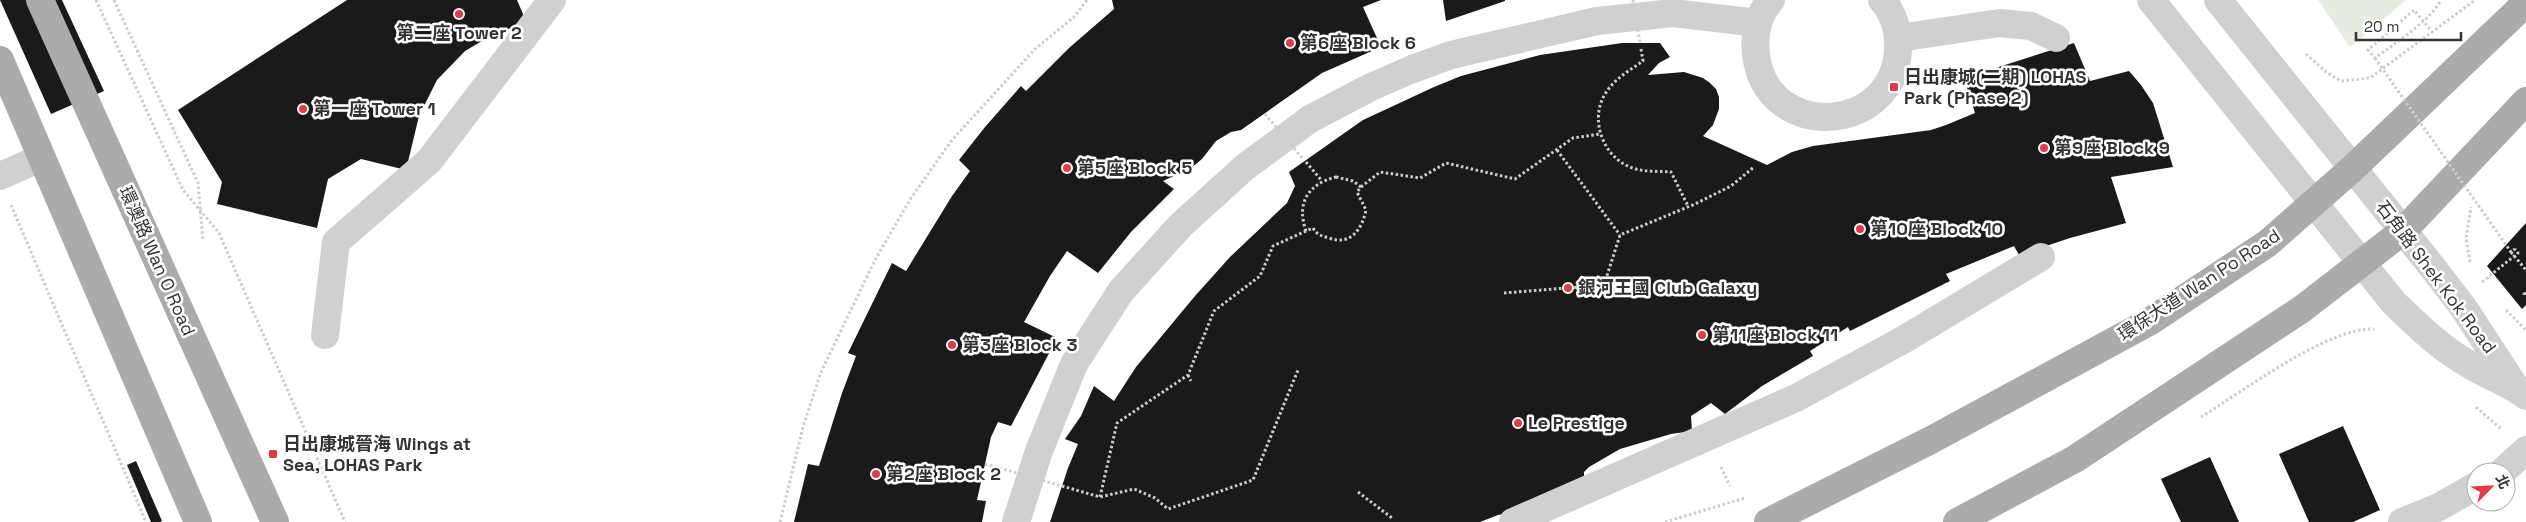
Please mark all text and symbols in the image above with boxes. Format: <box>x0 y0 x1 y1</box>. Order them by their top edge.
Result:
marker: 第二座 Tower 2 <box>453 8 465 20</box>
scale bar <box>2356 10 2461 42</box>
text: 20 m <box>2364 17 2399 36</box>
place label: 第二座 Tower 2 <box>396 21 522 44</box>
place label: 第6座 Block 6 <box>1300 31 1416 54</box>
marker: 第6座 Block 6 <box>1284 37 1296 49</box>
place label: 日出康城(二期) LOHAS Park (Phase 2) <box>1904 65 2086 109</box>
marker: 日出康城(二期) LOHAS Park (Phase 2) <box>1888 81 1900 93</box>
place label: 第一座 Tower 1 <box>313 97 436 120</box>
marker: 第一座 Tower 1 <box>297 103 309 115</box>
place label: 第9座 Block 9 <box>2054 136 2170 159</box>
marker: 第9座 Block 9 <box>2038 142 2050 154</box>
place label: 第5座 Block 5 <box>1077 156 1192 179</box>
marker: 第5座 Block 5 <box>1061 162 1073 174</box>
street label: 環澳路 Wan O Road <box>114 183 201 339</box>
street label: 石角路 Shek Kok Road <box>2371 196 2502 358</box>
place label: 第10座 Block 10 <box>1870 217 2003 240</box>
marker: 第10座 Block 10 <box>1854 223 1866 235</box>
street label: 環保大道 Wan Po Road <box>2113 224 2284 346</box>
place label: 銀河王國 Club Galaxy <box>1578 276 1757 299</box>
marker: 銀河王國 Club Galaxy <box>1562 282 1574 294</box>
place label: 第11座 Block 11 <box>1712 323 1838 346</box>
marker: 第11座 Block 11 <box>1696 329 1708 341</box>
place label: 第3座 Block 3 <box>962 333 1078 356</box>
marker: 第3座 Block 3 <box>946 339 958 351</box>
place label: Le Prestige <box>1528 411 1625 434</box>
marker: Le Prestige <box>1512 417 1524 429</box>
place label: 日出康城晉海 Wings at Sea, LOHAS Park <box>283 432 471 476</box>
marker: 日出康城晉海 Wings at Sea, LOHAS Park <box>267 448 279 460</box>
place label: 第2座 Block 2 <box>886 462 1001 485</box>
north arrow <box>2466 462 2516 512</box>
marker: 第2座 Block 2 <box>870 468 882 480</box>
text: 北 <box>2492 472 2514 492</box>

